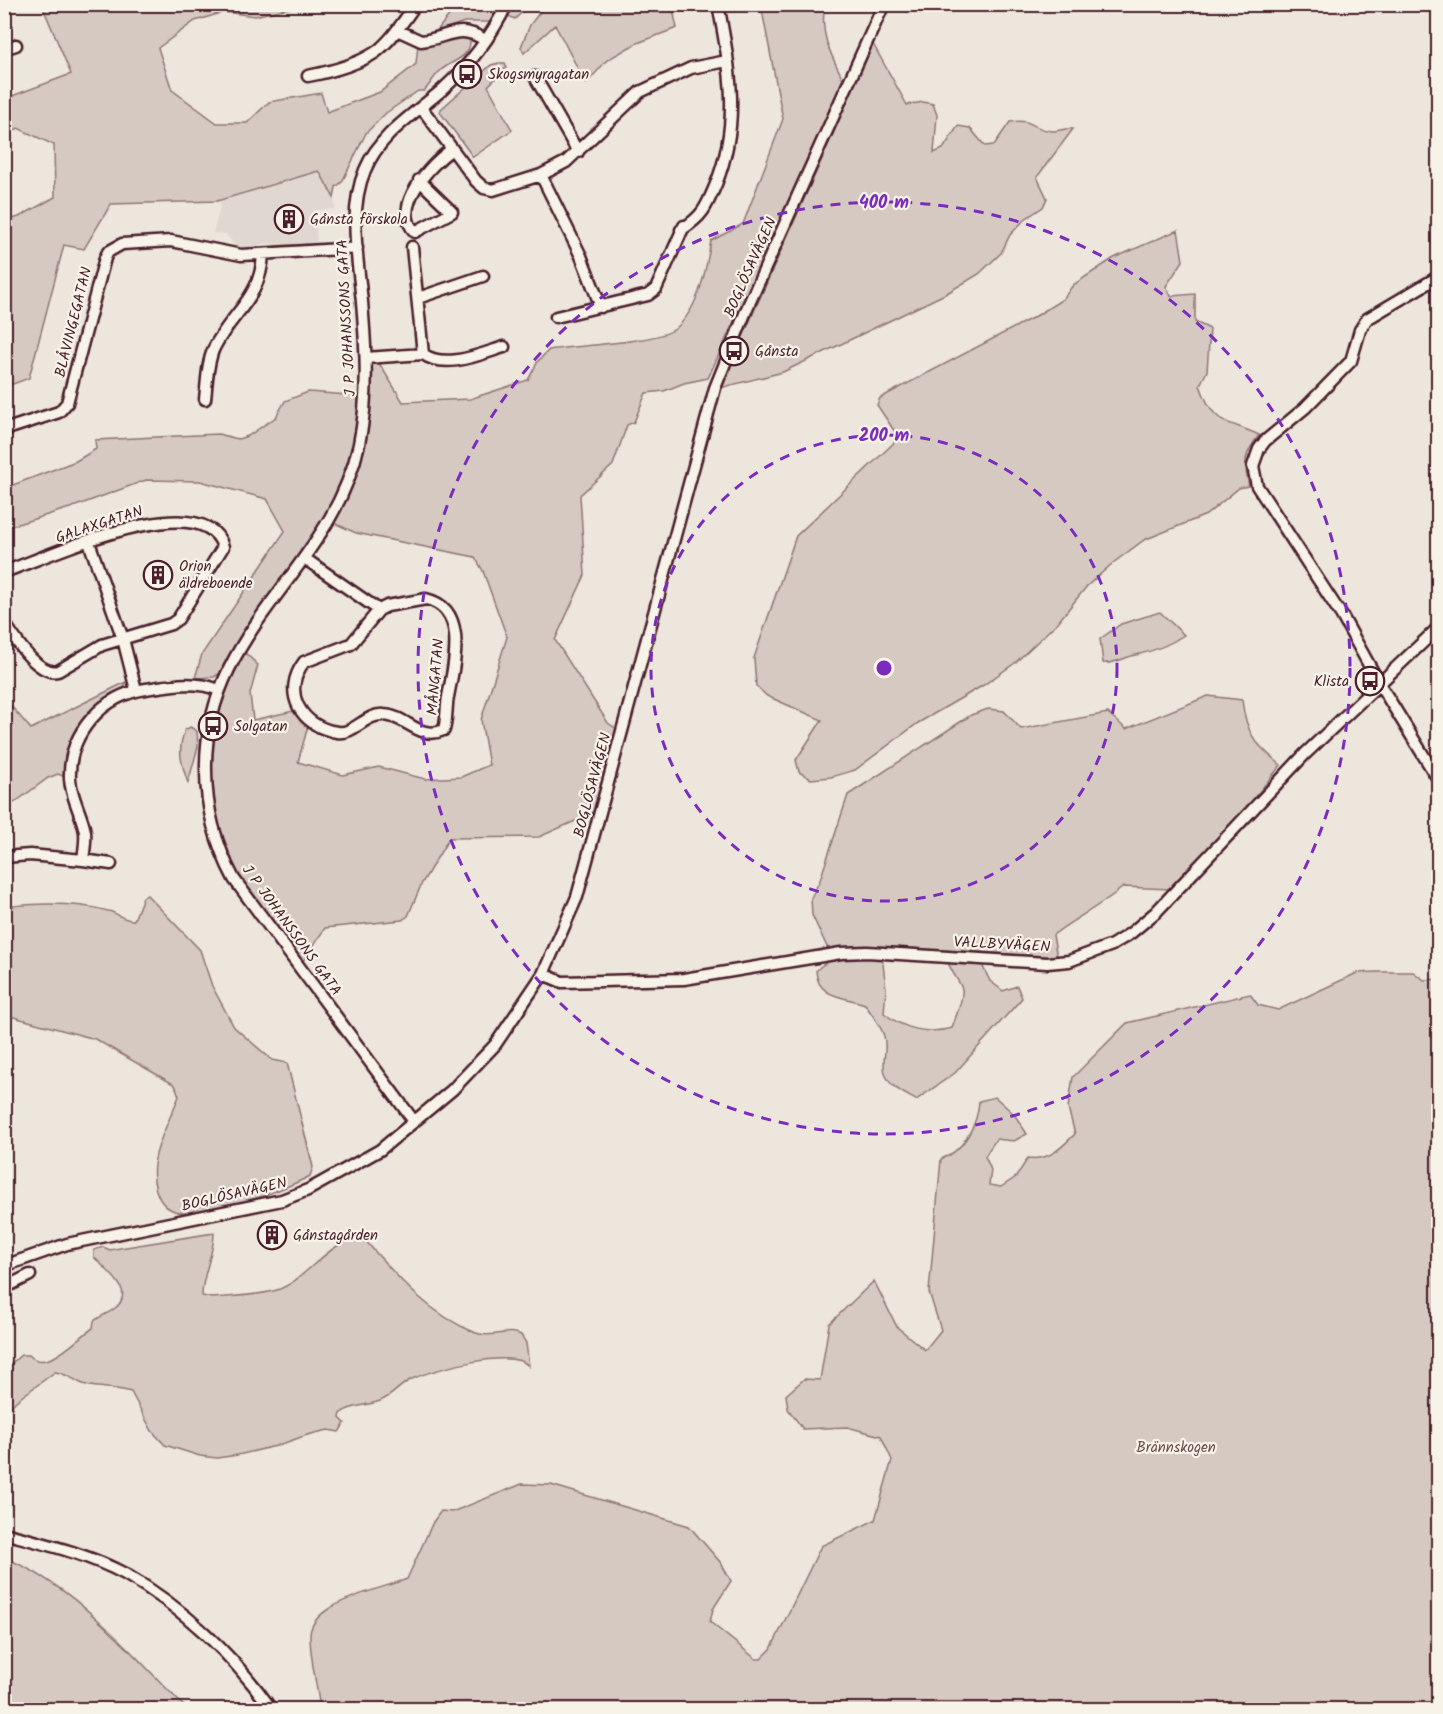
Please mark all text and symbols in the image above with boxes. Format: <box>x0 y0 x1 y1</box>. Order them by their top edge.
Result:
bus stop icon: Skogsmyragatan <box>451 58 483 90</box>
place label: Skogsmyragatan <box>488 63 589 87</box>
text: 400 m <box>859 189 909 218</box>
building icon: Gånsta förskola <box>273 203 305 235</box>
place label: Gånsta förskola <box>310 208 408 232</box>
street label: BOGLÖSAVÄGEN <box>718 213 784 321</box>
street label: J P JOHANSSONS GATA <box>331 239 363 397</box>
street label: BLÅVINGEGATAN <box>49 264 99 380</box>
bus stop icon: Gånsta <box>718 335 750 367</box>
place label: Gånsta <box>755 340 798 364</box>
text: 200 m <box>859 422 910 451</box>
street label: GALAXGATAN <box>53 500 146 550</box>
place label: Orion äldreboende <box>179 555 253 596</box>
building icon: Orion äldreboende <box>142 559 174 591</box>
street label: MÅNGATAN <box>421 638 451 716</box>
centre of rings <box>874 658 894 678</box>
bus stop icon: Klista <box>1354 665 1386 697</box>
place label: Klista <box>1314 670 1349 694</box>
bus stop icon: Solgatan <box>197 710 229 742</box>
place label: Solgatan <box>234 715 287 739</box>
street label: BOGLÖSAVÄGEN <box>567 730 618 840</box>
street label: J P JOHANSSONS GATA <box>235 860 347 1001</box>
street label: VALLBYVÄGEN <box>953 930 1051 960</box>
street label: BOGLÖSAVÄGEN <box>179 1171 289 1219</box>
building icon: Gånstagården <box>256 1219 288 1251</box>
place label: Gånstagården <box>293 1224 378 1248</box>
park label: Brännskogen <box>1136 1436 1216 1460</box>

